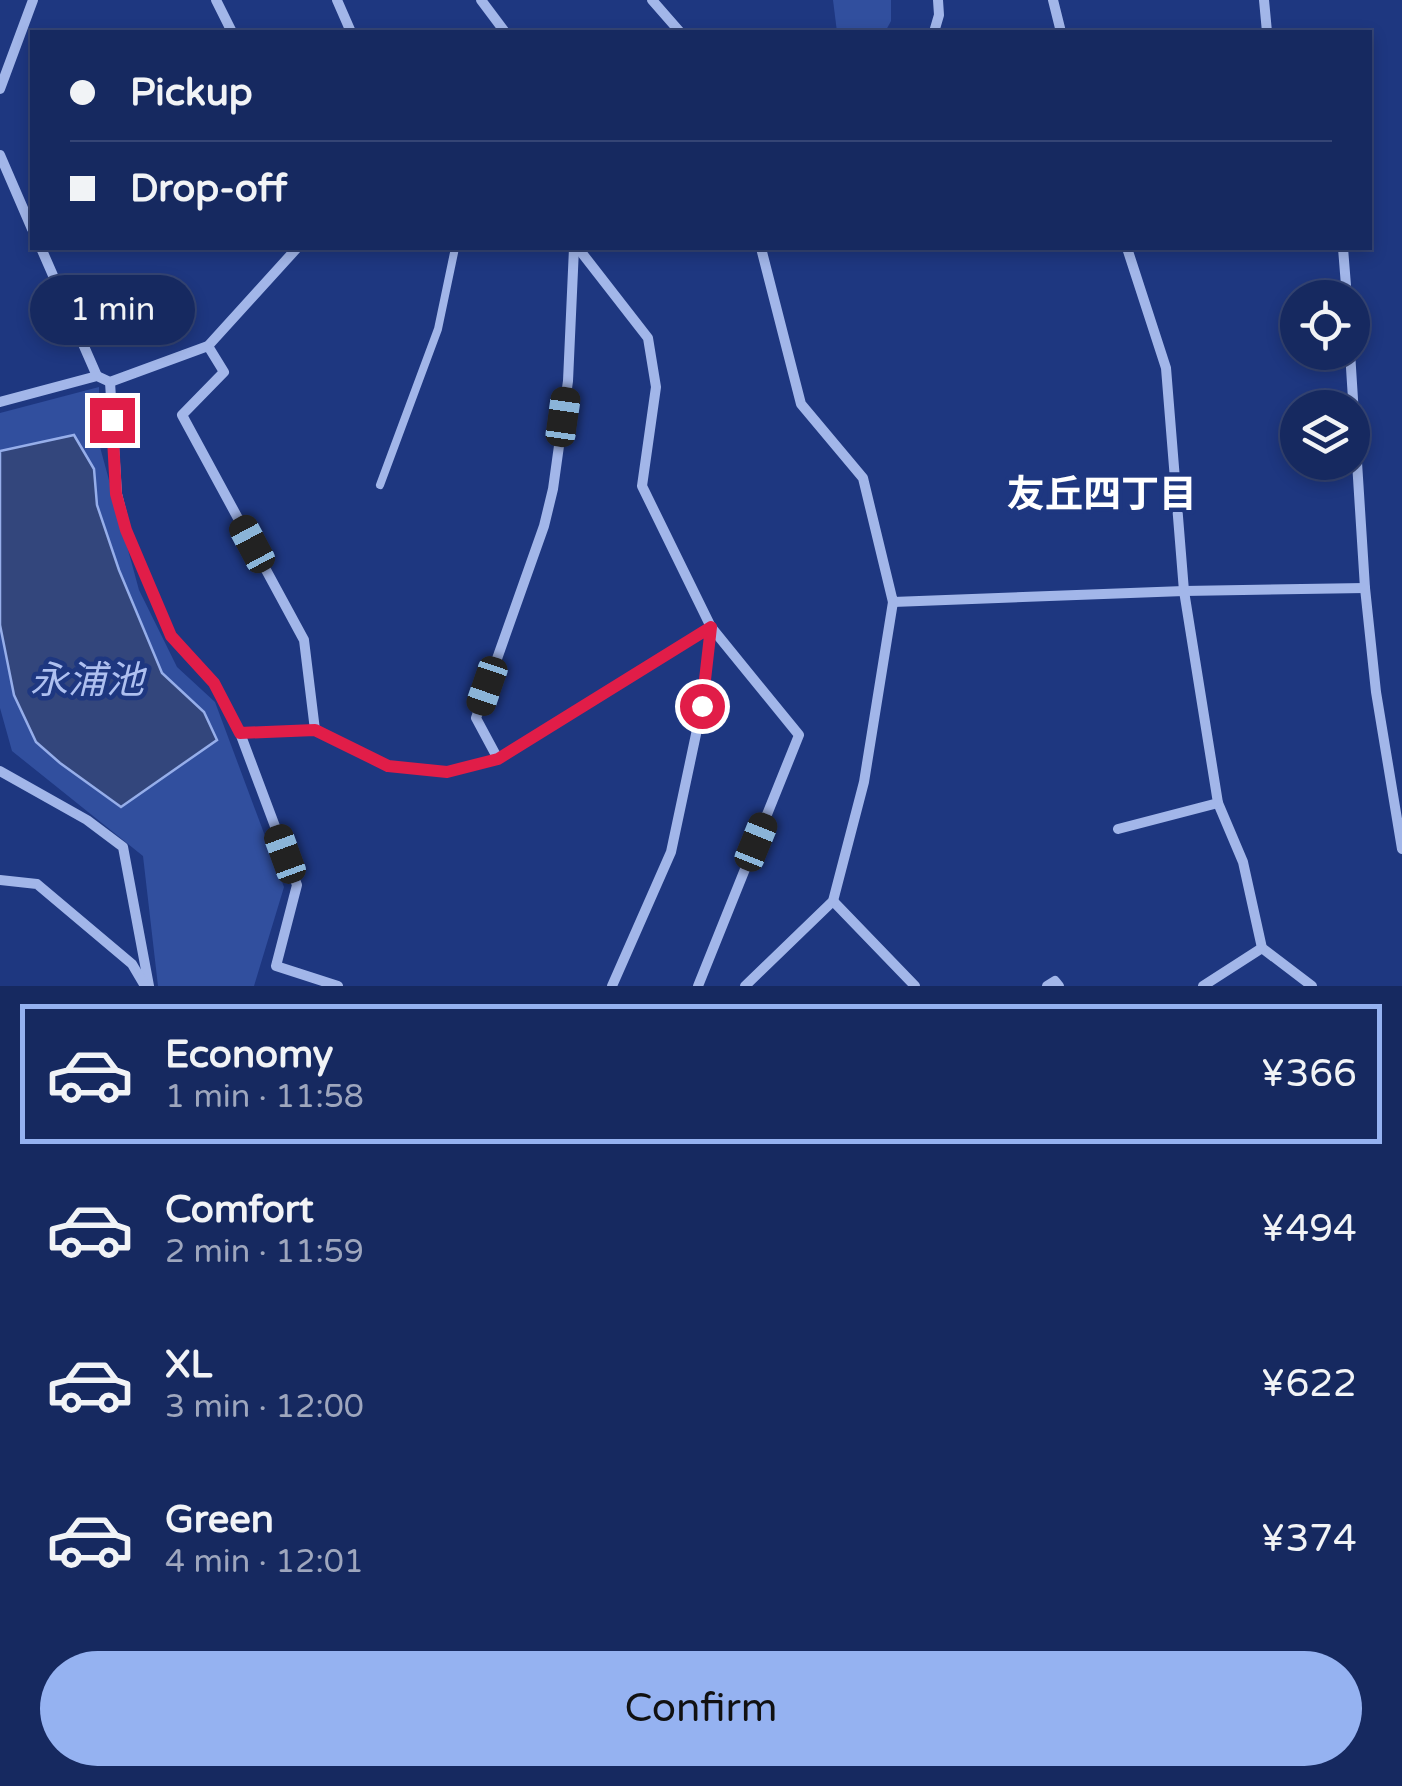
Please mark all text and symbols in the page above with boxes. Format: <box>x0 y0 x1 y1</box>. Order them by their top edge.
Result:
text: Pickup <box>130 70 253 116</box>
text: Drop-off <box>130 166 287 212</box>
callout: 1 min <box>29 275 194 345</box>
map controls <box>1280 280 1370 480</box>
button: locate <box>1280 280 1370 370</box>
text: 1 min <box>70 291 155 329</box>
car <box>544 385 582 449</box>
button: layers <box>1280 390 1370 480</box>
route end <box>90 398 135 443</box>
district label: 友丘四丁目 <box>1007 472 1197 518</box>
car <box>225 510 279 578</box>
car <box>463 653 511 719</box>
water label: 永浦池 <box>30 658 148 704</box>
route start <box>680 684 725 729</box>
car <box>731 809 781 875</box>
car <box>261 821 309 887</box>
icon: car <box>45 1029 135 1119</box>
text: Economy <box>165 1032 333 1078</box>
text: ¥366 <box>1260 1051 1357 1097</box>
text: 1 min · 11:58 <box>165 1078 364 1116</box>
icon: car <box>45 1184 135 1274</box>
text: Comfort <box>165 1187 314 1233</box>
text: ¥494 <box>1260 1206 1357 1252</box>
text: 2 min · 11:59 <box>165 1233 364 1271</box>
icon: car <box>45 1339 135 1429</box>
text: XL <box>165 1342 212 1388</box>
text: ¥622 <box>1260 1361 1357 1407</box>
text: 3 min · 12:00 <box>165 1388 364 1426</box>
icon: car <box>45 1494 135 1584</box>
text: Green <box>165 1497 274 1543</box>
text: ¥374 <box>1260 1516 1357 1562</box>
text: 4 min · 12:01 <box>165 1543 364 1581</box>
button: Confirm <box>40 1651 1362 1766</box>

